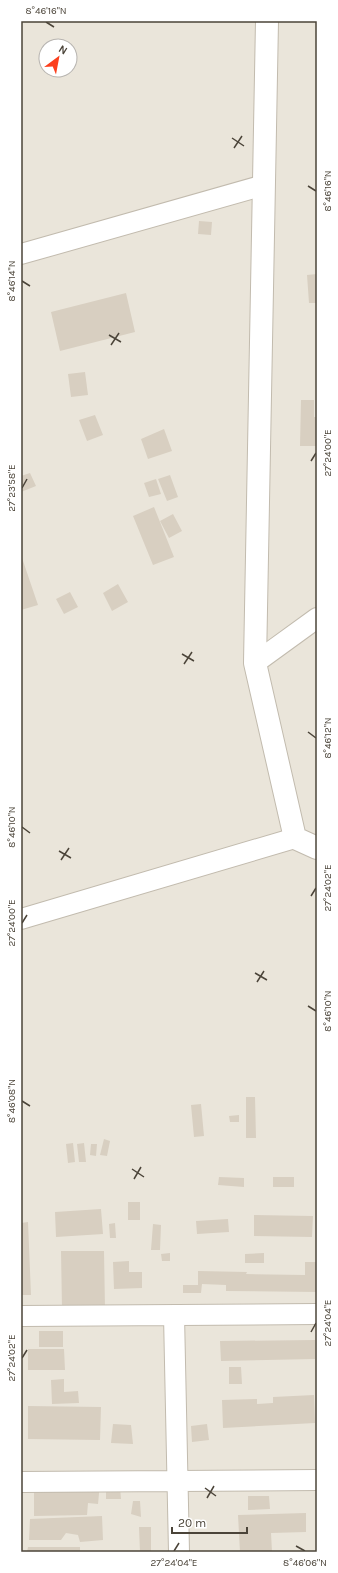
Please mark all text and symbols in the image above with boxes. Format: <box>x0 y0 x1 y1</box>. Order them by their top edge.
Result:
text: 8°46'16"N <box>25 5 67 17</box>
north arrow <box>38 38 78 78</box>
text: N <box>56 42 70 58</box>
text: 8°46'16"N <box>322 170 334 212</box>
text: 8°46'14"N <box>6 261 18 302</box>
text: 27°24'00"E <box>322 429 334 477</box>
text: 27°23'58"E <box>6 464 18 512</box>
text: 8°46'12"N <box>322 717 334 759</box>
text: 8°46'10"N <box>6 806 18 848</box>
text: 27°24'02"E <box>322 864 334 912</box>
text: 27°24'00"E <box>6 899 18 947</box>
text: 8°46'10"N <box>322 990 334 1032</box>
text: 8°46'08"N <box>6 1079 18 1123</box>
text: 27°24'04"E <box>322 1300 334 1346</box>
text: 27°24'02"E <box>6 1334 18 1382</box>
scale bar <box>172 1509 247 1535</box>
text: 20 m <box>178 1516 206 1530</box>
text: 27°24'04"E <box>151 1557 197 1569</box>
text: 8°46'06"N <box>283 1557 327 1569</box>

